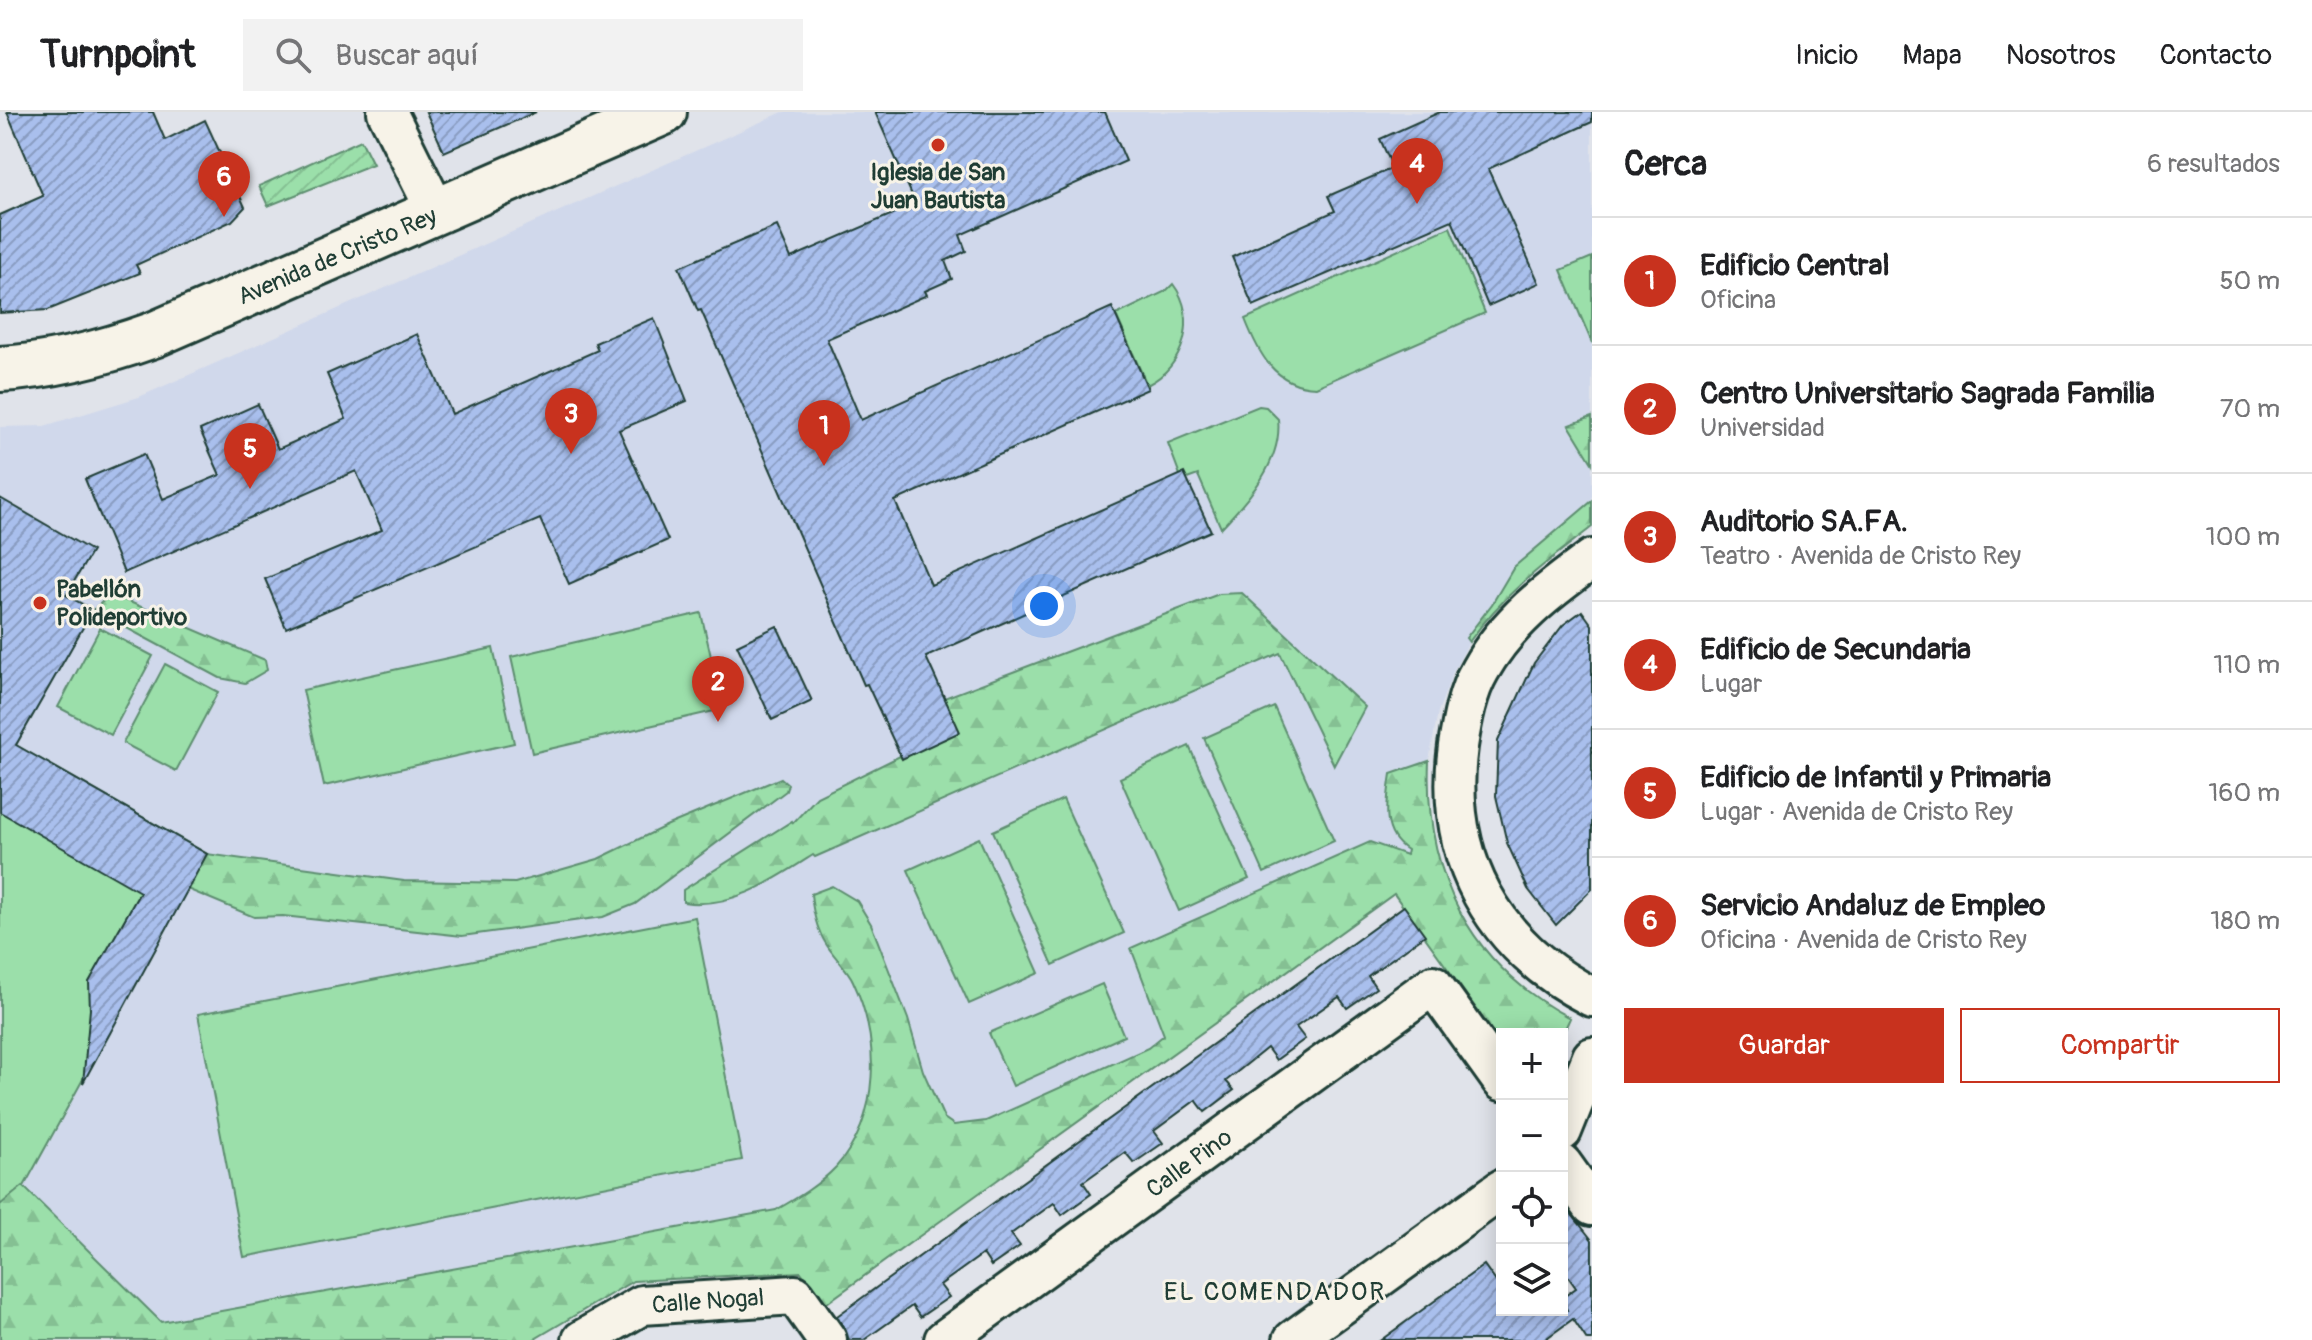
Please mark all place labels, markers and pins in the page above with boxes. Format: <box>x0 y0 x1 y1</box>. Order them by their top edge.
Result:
marker: Iglesia de San Juan Bautista <box>929 136 947 154</box>
pin: 4 <box>1391 138 1443 204</box>
pin: 6 <box>198 151 250 217</box>
place label: Iglesia de San Juan Bautista <box>871 158 1005 215</box>
pin: 3 <box>545 388 597 454</box>
pin: 1 <box>798 400 850 466</box>
pin: 5 <box>224 423 276 489</box>
place label: Pabellón Polideportivo <box>56 575 187 632</box>
marker: Pabellón Polideportivo <box>31 594 49 612</box>
pin: 2 <box>692 656 744 722</box>

